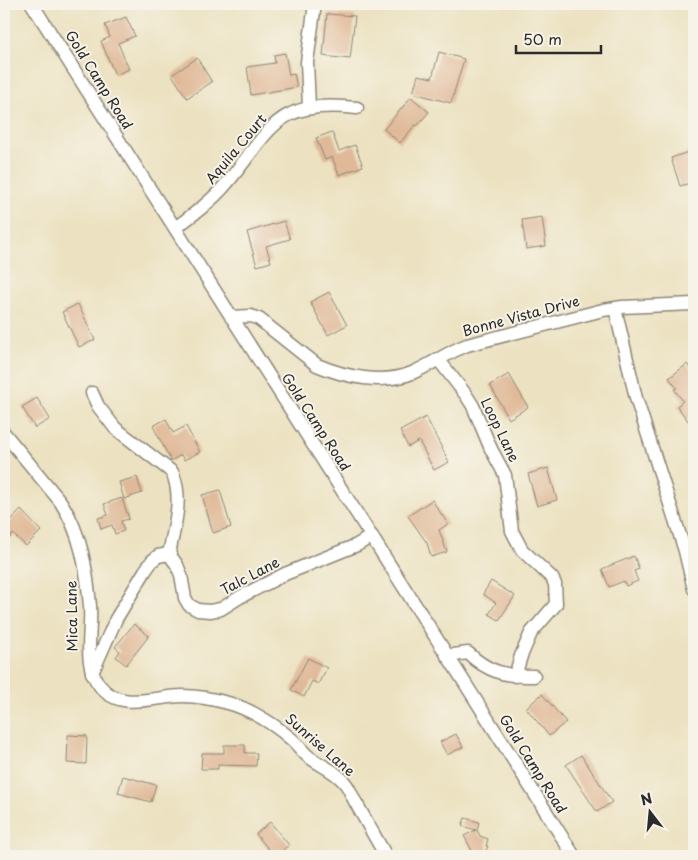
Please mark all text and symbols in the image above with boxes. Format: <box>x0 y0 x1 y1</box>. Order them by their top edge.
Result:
scale bar <box>516 22 600 54</box>
street label: Gold Camp Road <box>60 26 138 133</box>
text: 50 m <box>523 27 562 50</box>
street label: Aquila Court <box>200 109 271 188</box>
street label: Bonne Vista Drive <box>460 290 582 341</box>
street label: Gold Camp Road <box>277 368 356 475</box>
street label: Loop Lane <box>476 394 525 466</box>
street label: Talc Lane <box>216 551 283 600</box>
street label: Mica Lane <box>60 580 83 652</box>
street label: Sunrise Lane <box>281 708 360 781</box>
street label: Gold Camp Road <box>494 710 572 817</box>
text: N <box>638 787 655 811</box>
north arrow <box>626 788 676 838</box>

